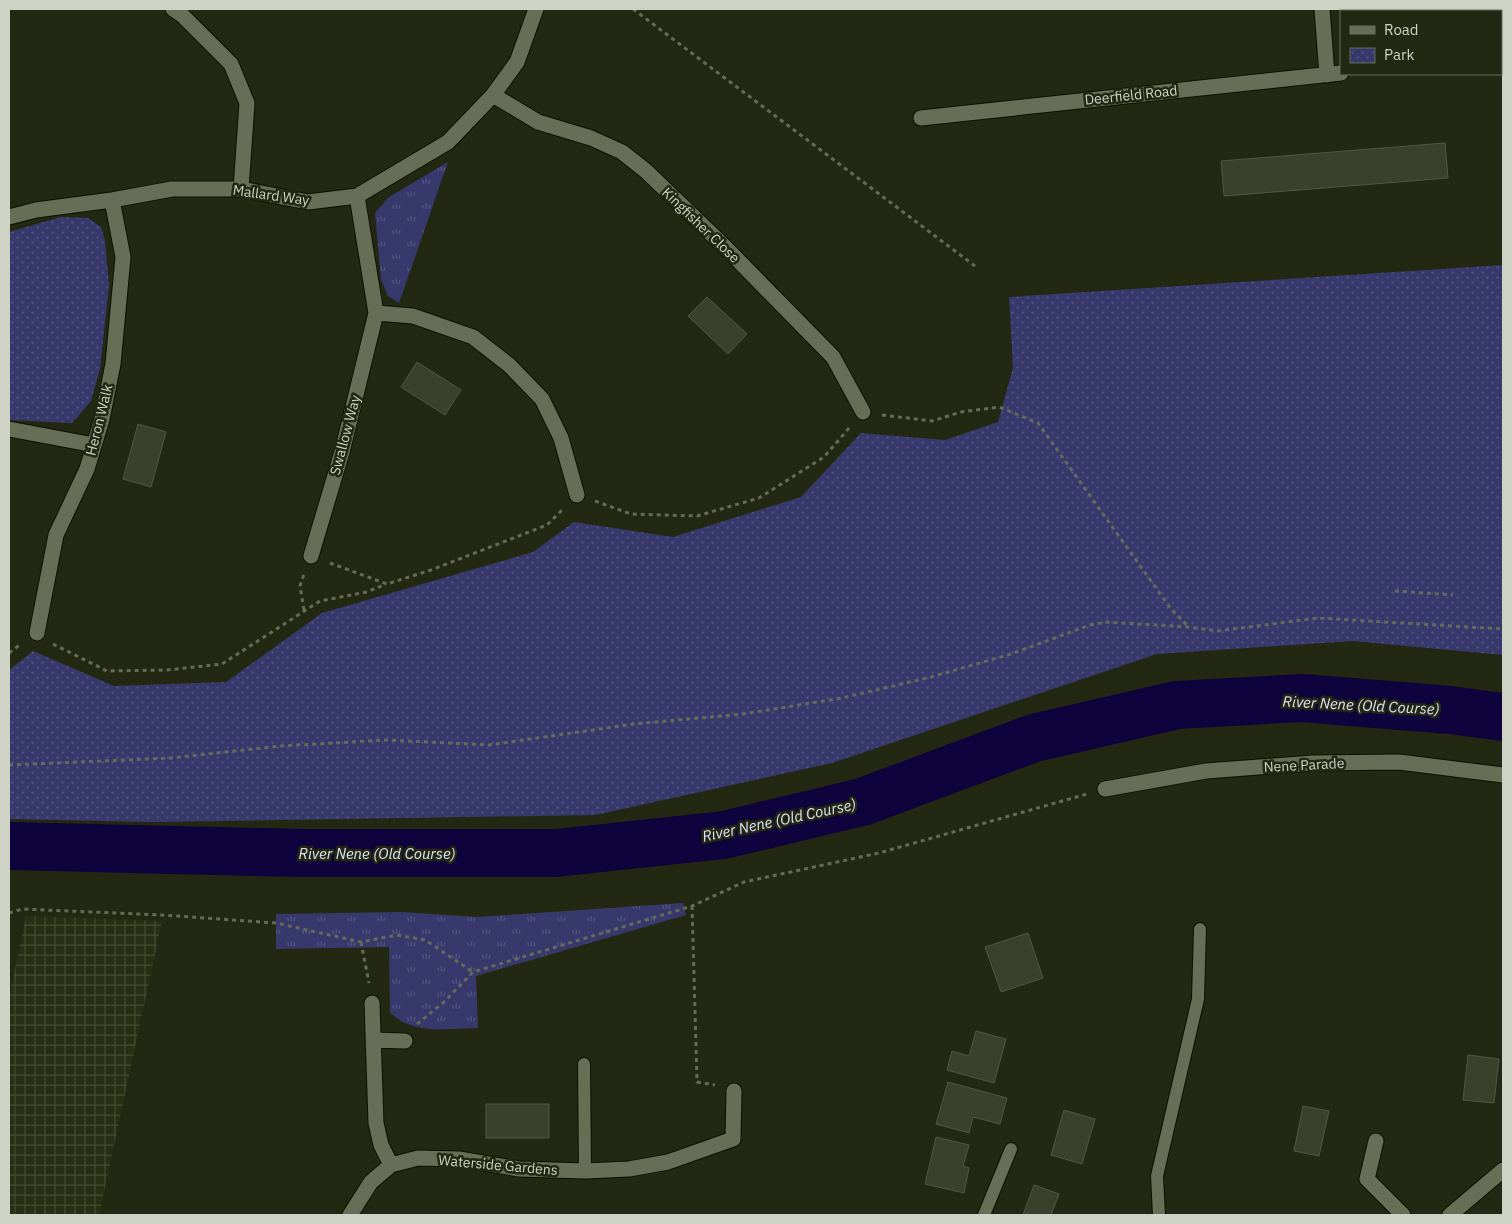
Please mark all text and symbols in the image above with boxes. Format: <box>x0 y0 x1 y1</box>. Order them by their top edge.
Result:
legend <box>1340 10 1502 75</box>
text: Road <box>1384 20 1419 39</box>
text: Park <box>1384 45 1414 64</box>
street label: Deerfield Road <box>1084 81 1178 109</box>
street label: Mallard Way <box>232 181 310 209</box>
street label: Kingfisher Close <box>658 183 744 267</box>
street label: Heron Walk <box>81 382 117 457</box>
street label: Swallow Way <box>326 393 364 477</box>
water label: River Nene (Old Course) <box>1282 691 1440 719</box>
street label: Nene Parade <box>1263 754 1345 776</box>
water label: River Nene (Old Course) <box>700 794 858 846</box>
water label: River Nene (Old Course) <box>299 844 456 863</box>
street label: Waterside Gardens <box>438 1151 559 1179</box>

